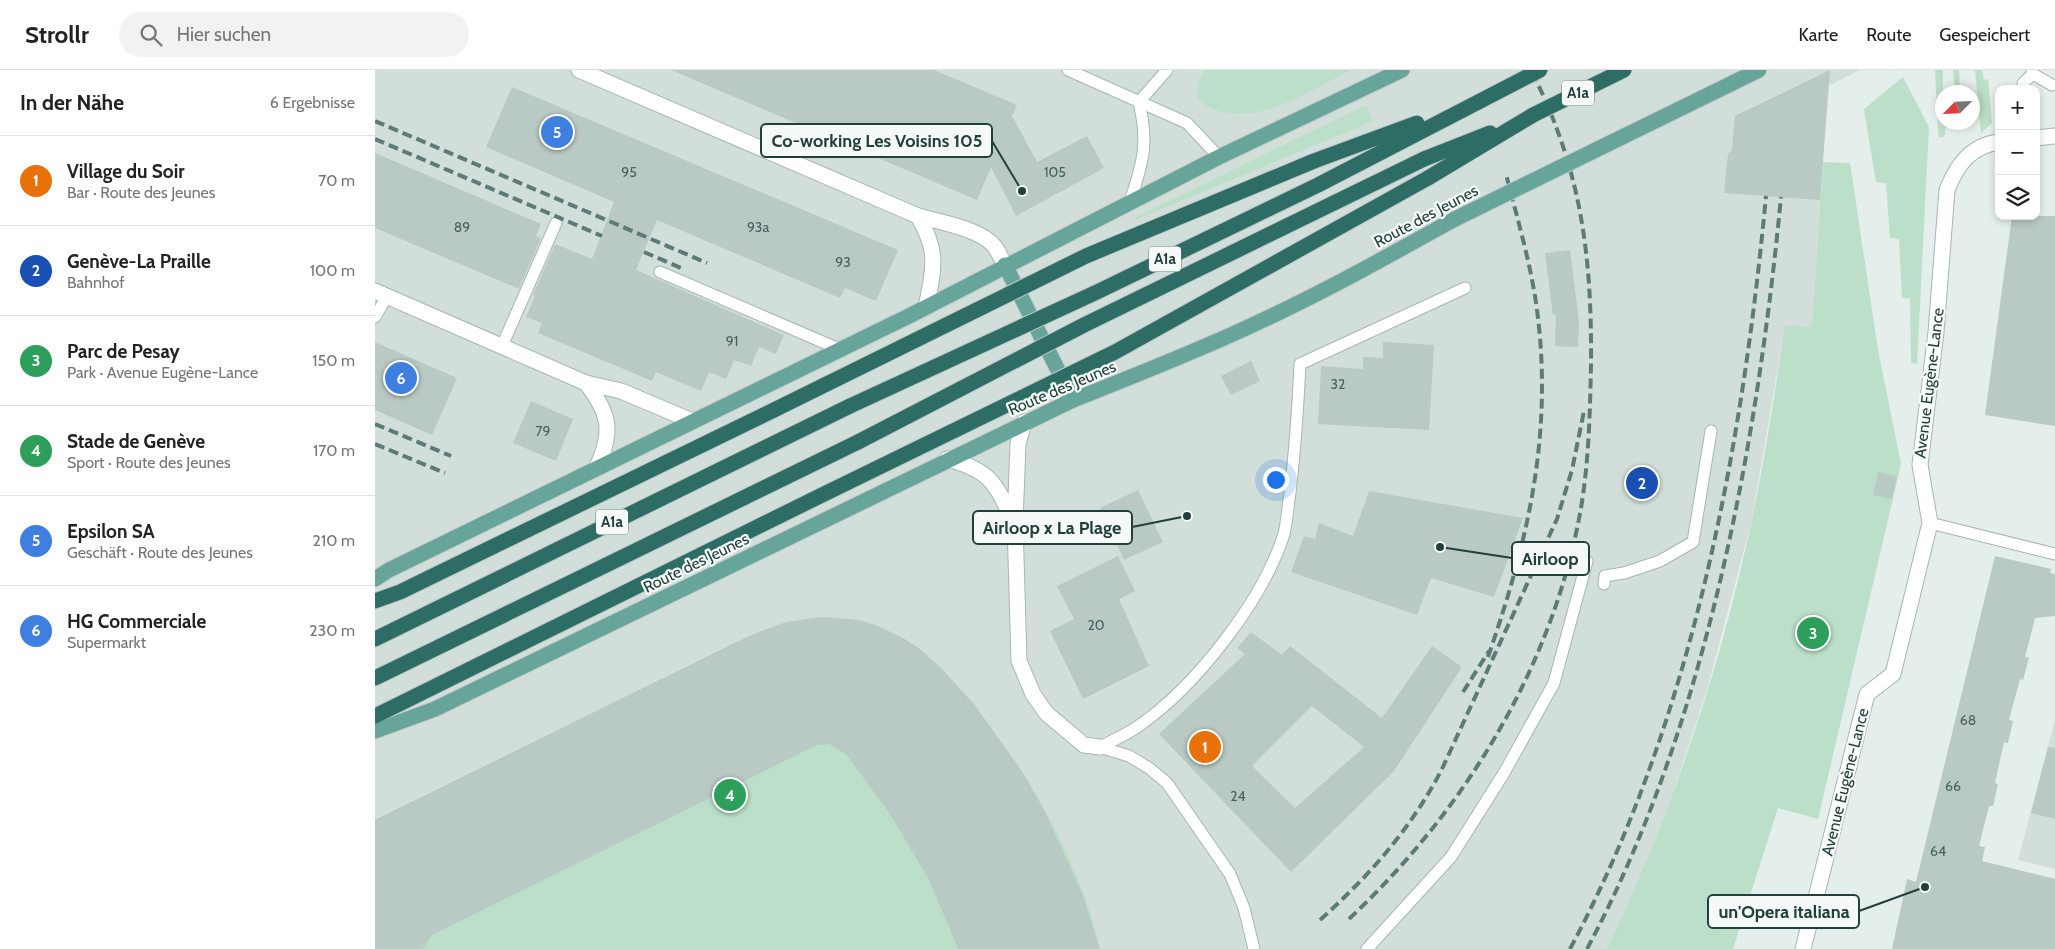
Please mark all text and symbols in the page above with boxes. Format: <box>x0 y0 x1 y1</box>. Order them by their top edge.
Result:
search box <box>119 12 469 57</box>
text: Strollr <box>25 20 89 49</box>
icon: search <box>137 21 165 49</box>
text: Hier suchen <box>177 23 271 46</box>
text: Karte <box>1799 24 1838 46</box>
text: Route <box>1866 24 1911 46</box>
text: Gespeichert <box>1939 24 2030 46</box>
road number: A1a <box>1562 80 1594 106</box>
north arrow <box>1935 85 1980 130</box>
map controls <box>1995 85 2040 220</box>
button: + <box>1995 85 2040 130</box>
text: In der Nähe <box>20 90 124 115</box>
text: 6 Ergebnisse <box>270 93 355 112</box>
pin: 5 <box>541 113 573 151</box>
callout: Co-working Les Voisins 105 <box>761 124 992 157</box>
text: Co-working Les Voisins 105 <box>772 130 982 152</box>
button: − <box>1995 130 2040 175</box>
text: Village du Soir <box>67 160 184 183</box>
house number: 95 <box>621 163 637 181</box>
house number: 105 <box>1044 163 1066 181</box>
text: 1 <box>33 171 39 190</box>
text: 70 m <box>318 171 355 190</box>
button: layers <box>1995 175 2040 220</box>
street label: Route des Jeunes <box>1371 180 1482 251</box>
text: Bar · Route des Jeunes <box>67 183 215 202</box>
house number: 89 <box>454 218 470 236</box>
house number: 93a <box>747 218 769 236</box>
road number: A1a <box>1149 246 1181 272</box>
text: Genève-La Praille <box>67 250 211 273</box>
house number: 93 <box>835 253 851 271</box>
text: 2 <box>32 261 40 280</box>
text: 100 m <box>310 261 355 280</box>
text: Bahnhof <box>67 273 125 292</box>
street label: Avenue Eugène-Lance <box>1910 307 1948 459</box>
house number: 91 <box>726 332 738 350</box>
text: Parc de Pesay <box>67 340 180 363</box>
text: 3 <box>32 351 40 370</box>
text: 150 m <box>312 351 355 370</box>
street label: Route des Jeunes <box>1005 357 1119 419</box>
pin: 6 <box>385 359 417 397</box>
text: Park · Avenue Eugène-Lance <box>67 363 258 382</box>
house number: 32 <box>1331 375 1345 393</box>
house number: 79 <box>536 422 551 440</box>
text: Stade de Genève <box>67 430 205 453</box>
text: 4 <box>31 441 41 460</box>
text: 170 m <box>313 441 355 460</box>
text: Sport · Route des Jeunes <box>67 453 231 472</box>
pin: 2 <box>1626 464 1658 502</box>
your location <box>1263 467 1289 493</box>
road number: A1a <box>596 510 628 534</box>
callout: Airloop x La Plage <box>973 511 1132 544</box>
text: Airloop x La Plage <box>983 517 1121 539</box>
text: Epsilon SA <box>67 520 155 543</box>
street label: Route des Jeunes <box>640 529 752 597</box>
text: 5 <box>32 531 40 550</box>
text: 210 m <box>313 531 355 550</box>
callout: Airloop <box>1512 542 1589 575</box>
text: Geschäft · Route des Jeunes <box>67 543 253 562</box>
text: Airloop <box>1522 548 1578 570</box>
text: HG Commerciale <box>67 610 206 633</box>
pin: 3 <box>1797 614 1829 652</box>
house number: 20 <box>1087 616 1105 634</box>
text: 6 <box>32 621 41 640</box>
text: 230 m <box>309 621 355 640</box>
text: Supermarkt <box>67 633 146 652</box>
street label: Avenue Eugène-Lance <box>1817 706 1873 858</box>
house number: 68 <box>1960 711 1976 729</box>
pin: 1 <box>1189 728 1221 766</box>
pin: 4 <box>714 776 746 814</box>
house number: 66 <box>1945 777 1961 795</box>
house number: 24 <box>1230 787 1246 805</box>
house number: 64 <box>1930 842 1946 860</box>
callout: un'Opera italiana <box>1708 895 1859 928</box>
text: un'Opera italiana <box>1718 901 1850 923</box>

